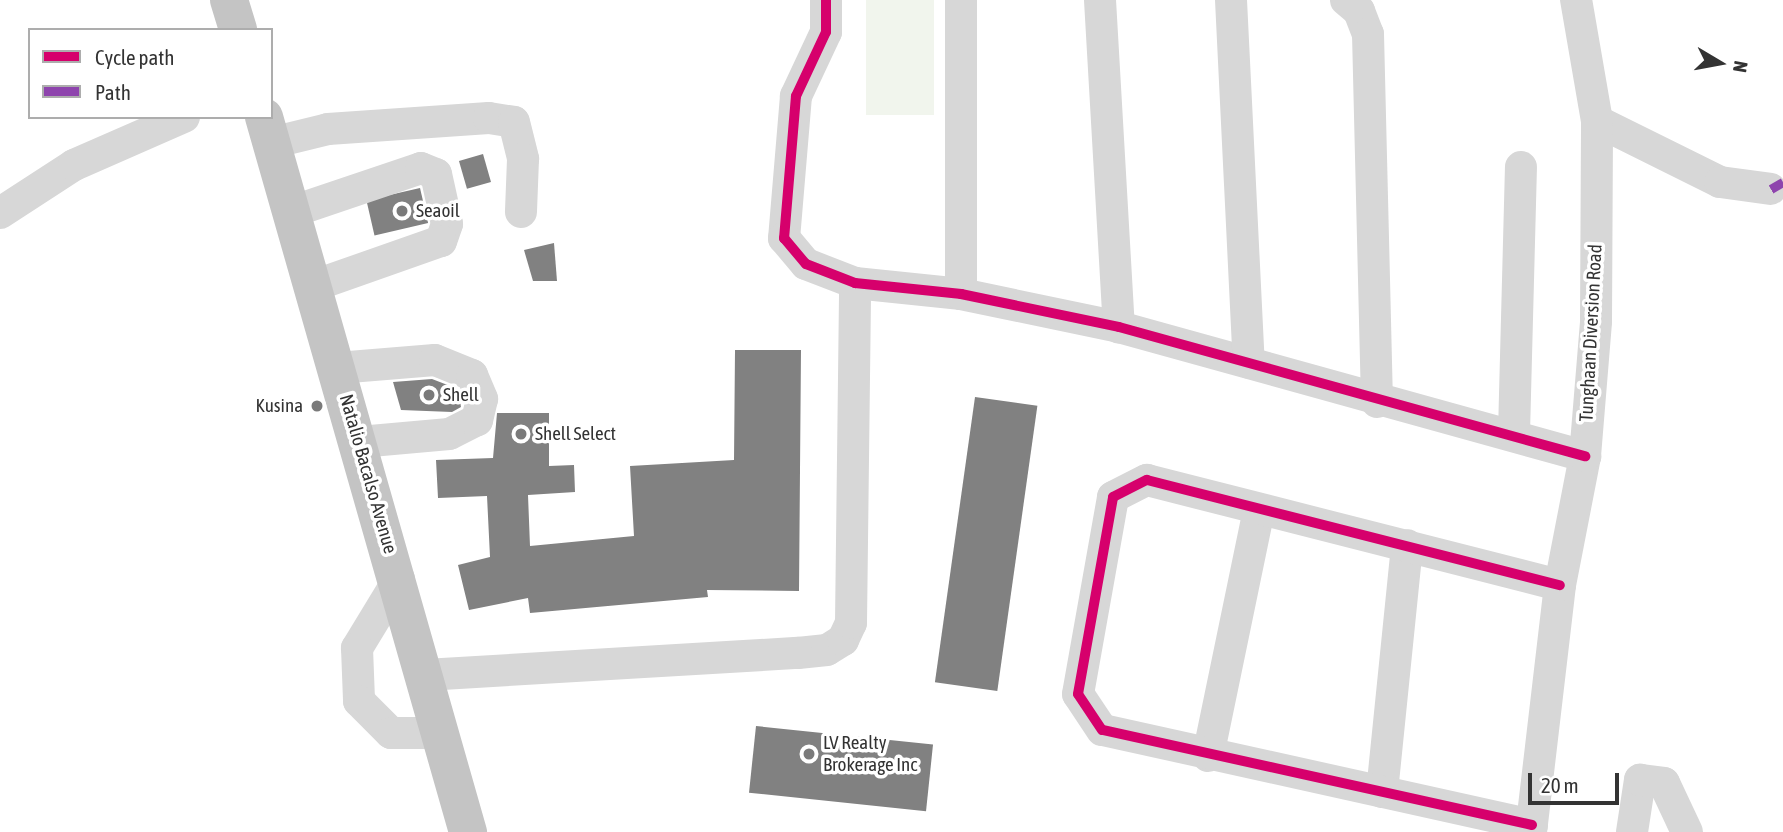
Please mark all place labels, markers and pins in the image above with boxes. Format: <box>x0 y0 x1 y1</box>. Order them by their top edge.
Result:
place label: Seaoil <box>416 200 460 222</box>
marker: Seaoil <box>394 203 410 219</box>
place label: Shell <box>443 384 479 406</box>
marker: Shell <box>421 387 437 403</box>
place label: Kusina <box>256 395 303 417</box>
marker: Kusina <box>309 398 325 414</box>
place label: Shell Select <box>535 423 616 445</box>
marker: Shell Select <box>513 426 529 442</box>
place label: LV Realty Brokerage Inc <box>823 732 917 776</box>
marker: LV Realty Brokerage Inc <box>801 746 817 762</box>

